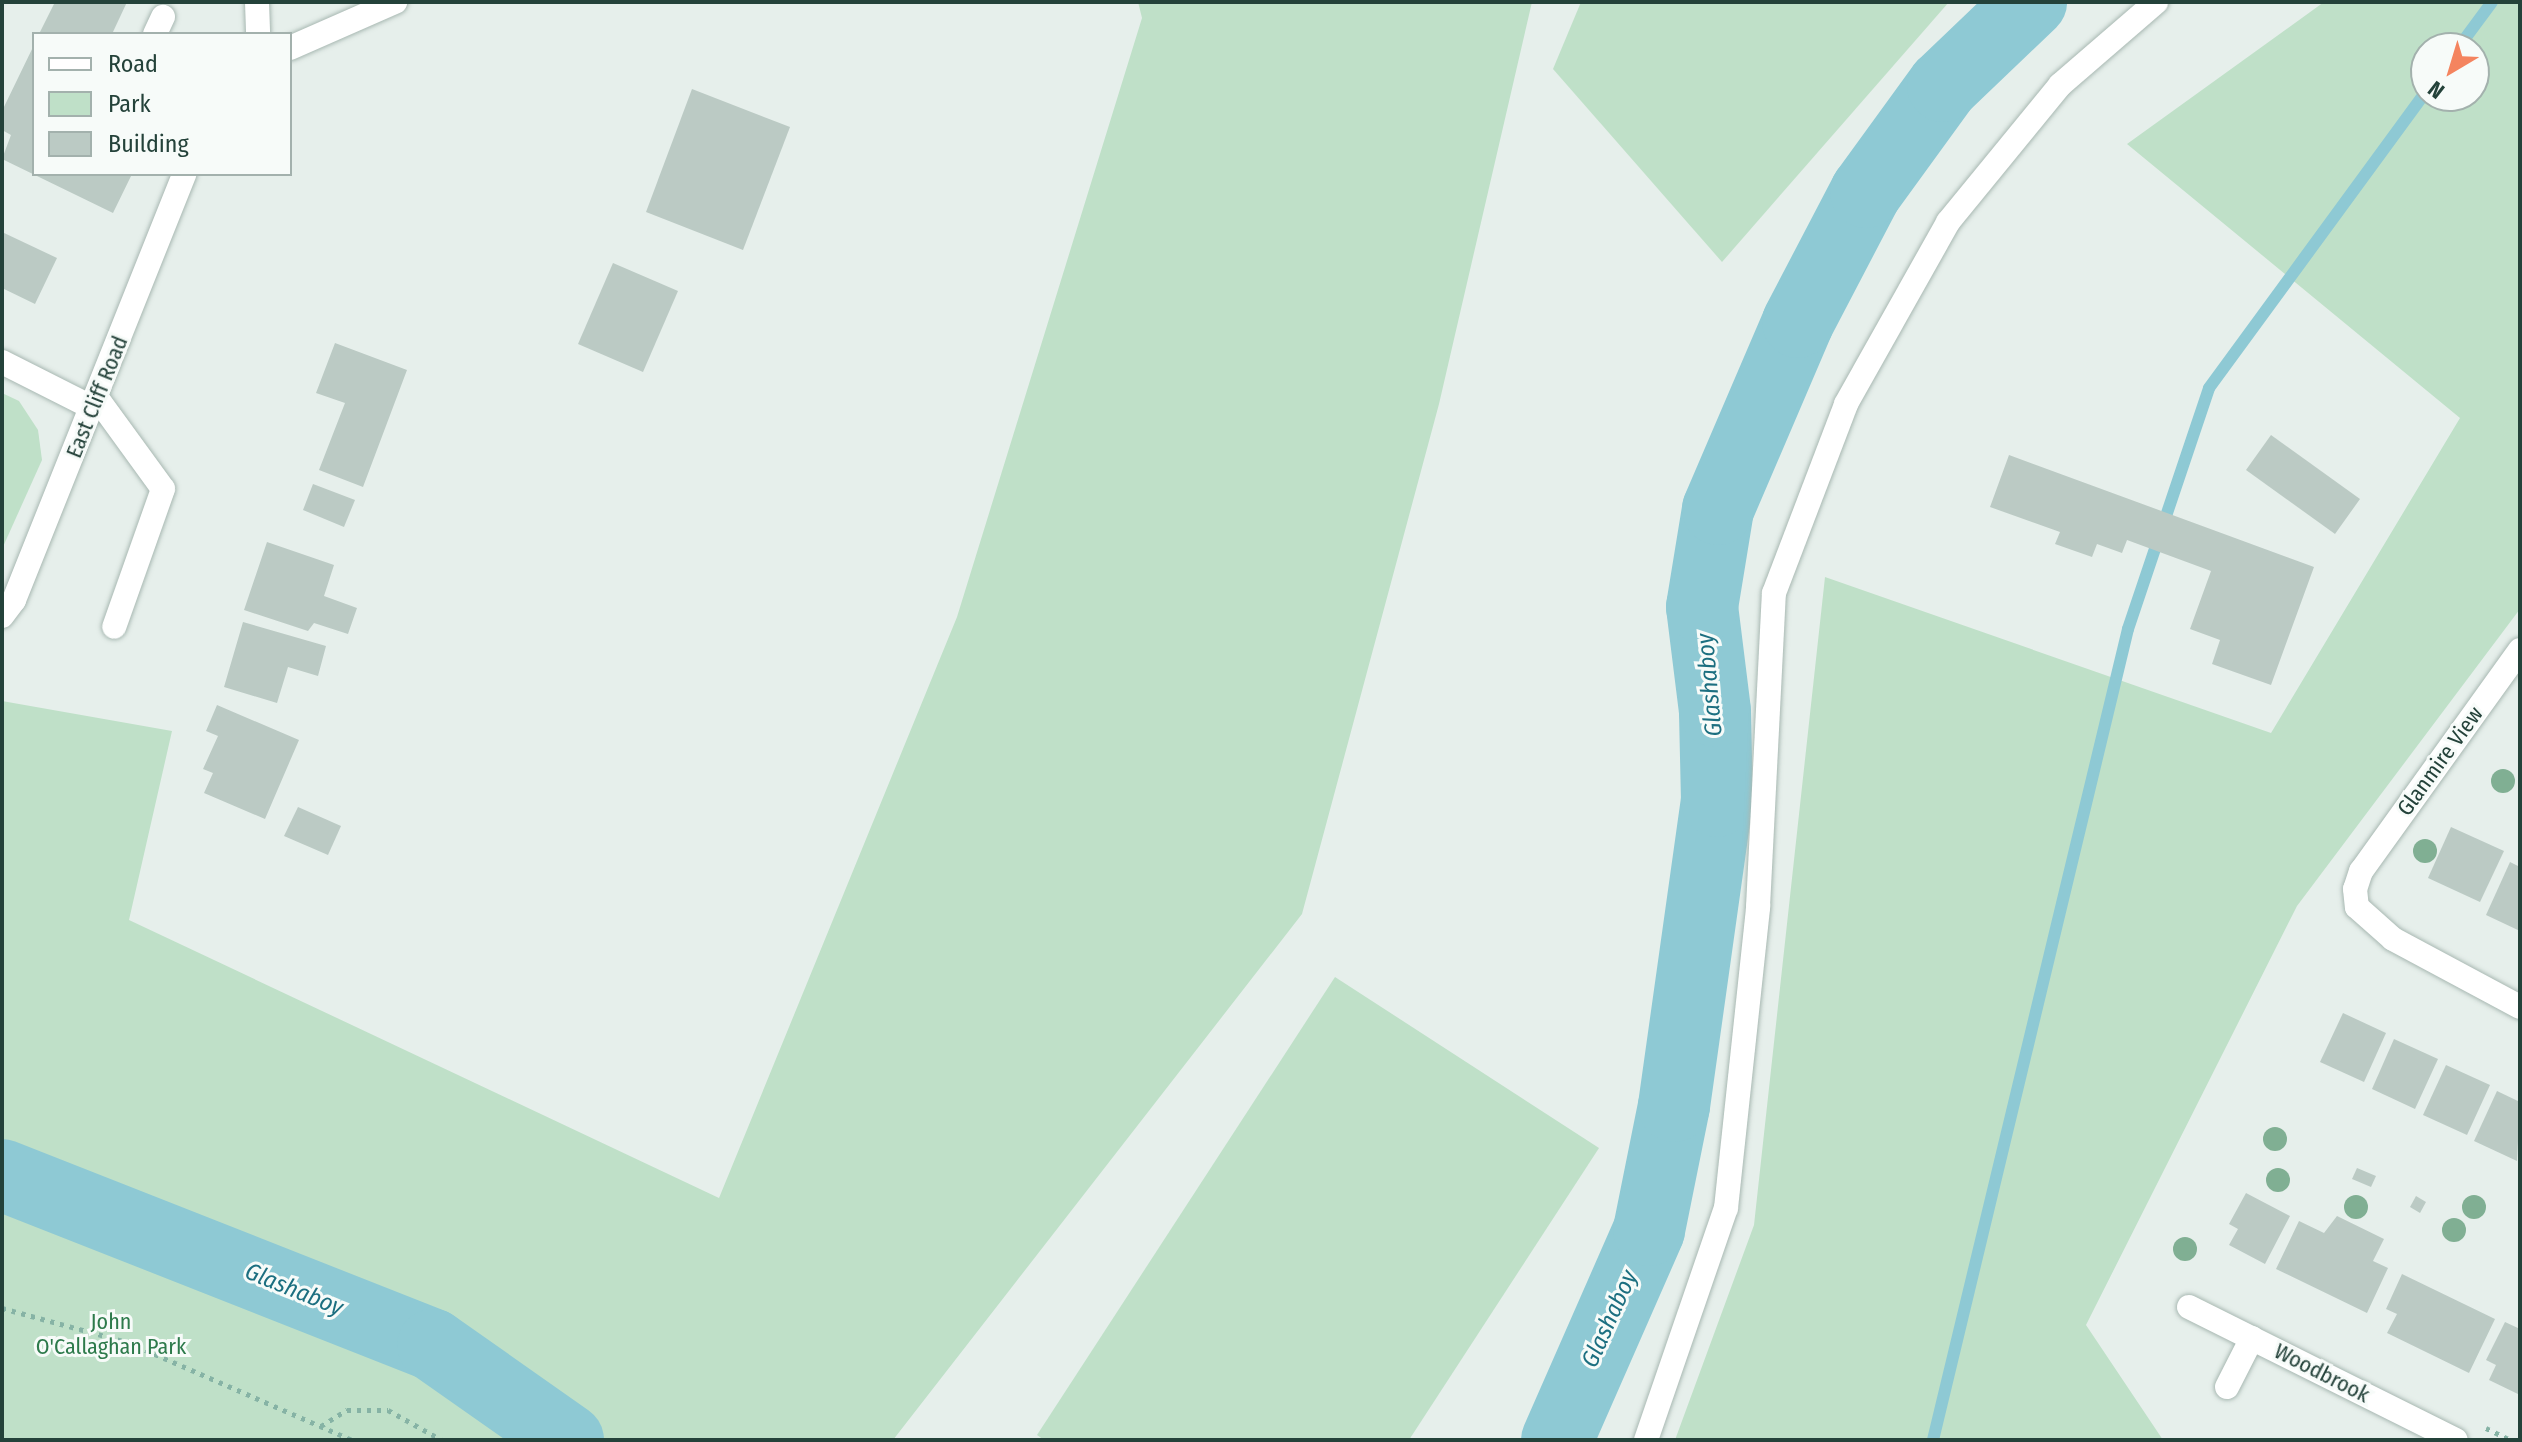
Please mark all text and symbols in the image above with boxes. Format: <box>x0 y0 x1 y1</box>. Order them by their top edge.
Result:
legend <box>32 32 292 176</box>
north arrow <box>2410 32 2490 112</box>
text: Road <box>108 50 158 78</box>
text: N <box>2423 75 2450 104</box>
text: Park <box>108 90 151 118</box>
text: Building <box>108 130 189 158</box>
street label: East Cliff Road <box>61 332 133 462</box>
water label: Glashaboy <box>1691 632 1729 738</box>
street label: Glanmire View <box>2392 701 2488 821</box>
water label: Glashaboy <box>241 1257 347 1323</box>
water label: Glashaboy <box>1576 1266 1644 1372</box>
park label: John O'Callaghan Park <box>36 1308 186 1360</box>
street label: Woodbrook <box>2270 1338 2374 1408</box>

